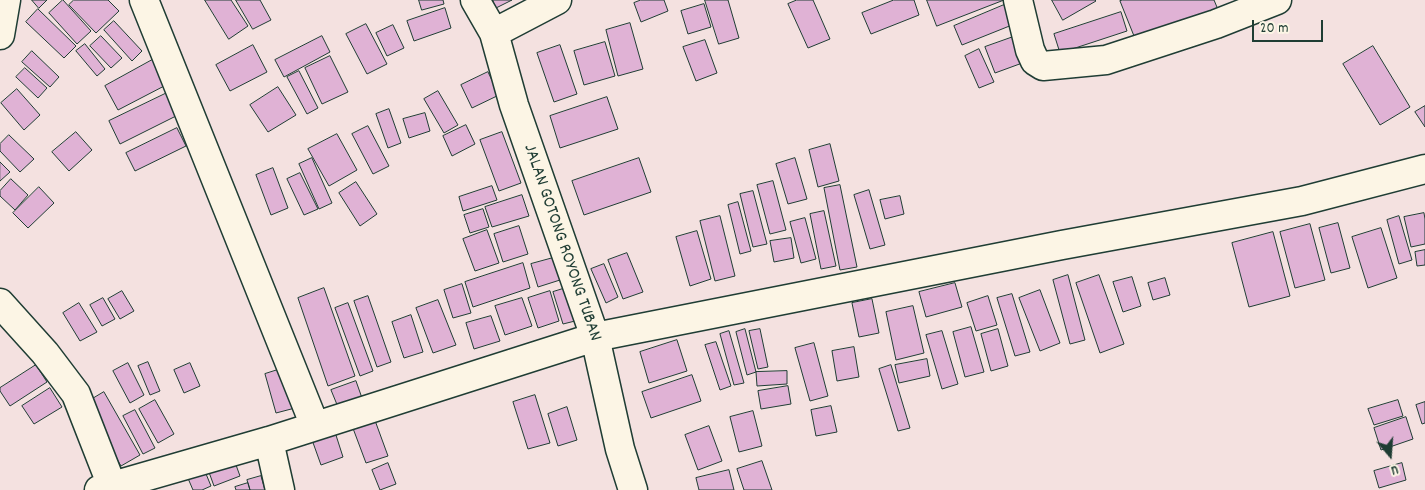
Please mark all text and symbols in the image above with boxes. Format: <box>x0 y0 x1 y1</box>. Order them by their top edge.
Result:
scale bar <box>1255 10 1326 42</box>
text: 20 m <box>1260 18 1288 40</box>
street label: JALAN GOTONG ROYONG TUBAN <box>517 142 605 344</box>
north arrow <box>1365 430 1415 480</box>
text: U <box>1388 459 1401 480</box>

